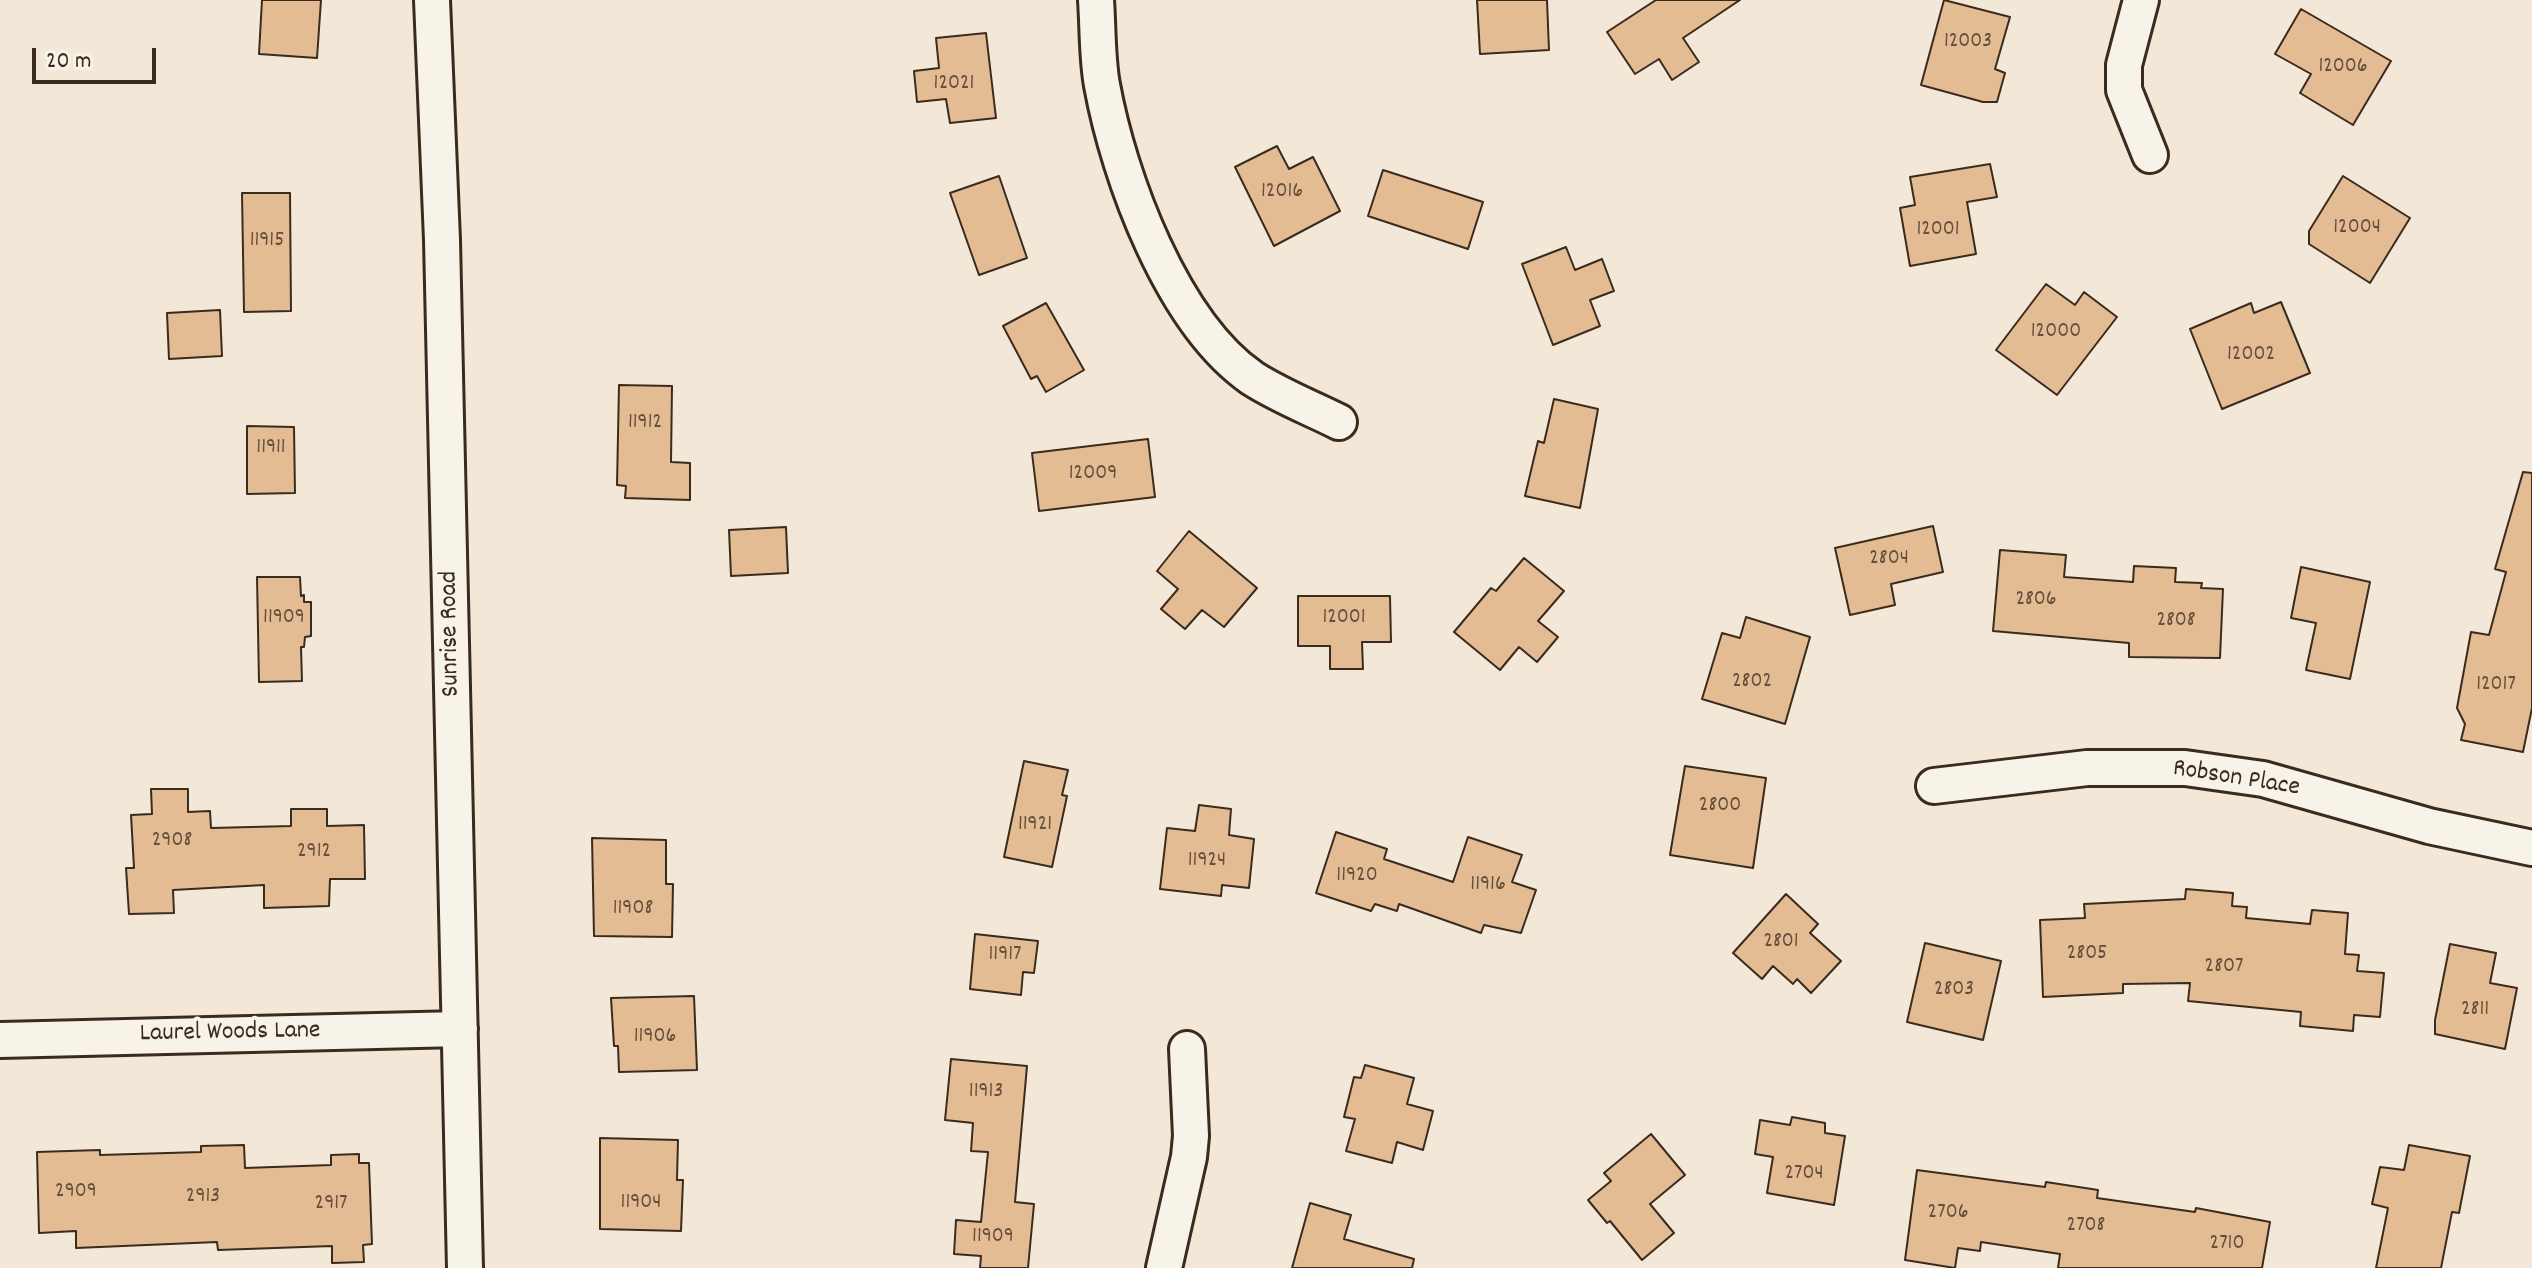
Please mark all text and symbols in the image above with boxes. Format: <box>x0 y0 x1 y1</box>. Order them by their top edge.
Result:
house number: 12003 <box>1944 30 1992 56</box>
scale bar <box>36 32 160 82</box>
text: 20 m <box>46 45 92 79</box>
house number: 12006 <box>2318 55 2368 81</box>
house number: 12021 <box>934 72 974 98</box>
house number: 12016 <box>1261 180 1303 206</box>
house number: 12004 <box>2333 216 2381 242</box>
house number: 12001 <box>1916 218 1960 244</box>
house number: 11915 <box>250 229 284 255</box>
house number: 12000 <box>2031 320 2081 346</box>
house number: 12002 <box>2227 343 2275 369</box>
house number: 11912 <box>628 411 662 437</box>
house number: 11911 <box>256 436 286 462</box>
house number: 12009 <box>1069 462 1117 488</box>
house number: 2804 <box>1869 547 1909 573</box>
street label: Sunrise Road <box>435 571 469 697</box>
house number: 2806 <box>2015 588 2057 614</box>
house number: 11909 <box>263 606 305 632</box>
house number: 12001 <box>1322 606 1366 632</box>
house number: 2808 <box>2156 609 2196 635</box>
house number: 2802 <box>1732 670 1772 696</box>
house number: 12017 <box>2476 673 2516 699</box>
street label: Robson Place <box>2170 755 2302 805</box>
house number: 2800 <box>1699 794 1741 820</box>
house number: 11921 <box>1018 813 1052 839</box>
house number: 2908 <box>152 829 192 855</box>
house number: 2912 <box>297 840 331 866</box>
house number: 11924 <box>1188 849 1226 875</box>
house number: 11920 <box>1336 864 1378 890</box>
house number: 11916 <box>1470 873 1506 899</box>
house number: 11908 <box>613 897 653 923</box>
house number: 2801 <box>1763 930 1799 956</box>
house number: 2805 <box>2067 942 2107 968</box>
house number: 11917 <box>989 943 1021 969</box>
house number: 2807 <box>2205 955 2243 981</box>
house number: 2803 <box>1934 978 1974 1004</box>
house number: 2811 <box>2461 998 2489 1024</box>
street label: Laurel Woods Lane <box>139 1017 321 1051</box>
house number: 11906 <box>634 1025 676 1051</box>
house number: 11913 <box>969 1080 1003 1106</box>
house number: 2704 <box>1784 1162 1824 1188</box>
house number: 2909 <box>55 1180 97 1206</box>
house number: 2913 <box>186 1185 220 1211</box>
house number: 11904 <box>621 1191 661 1217</box>
house number: 2917 <box>315 1192 347 1218</box>
house number: 2706 <box>1928 1201 1968 1227</box>
house number: 2708 <box>2067 1214 2105 1240</box>
house number: 11909 <box>972 1225 1014 1251</box>
house number: 2710 <box>2210 1232 2244 1258</box>

